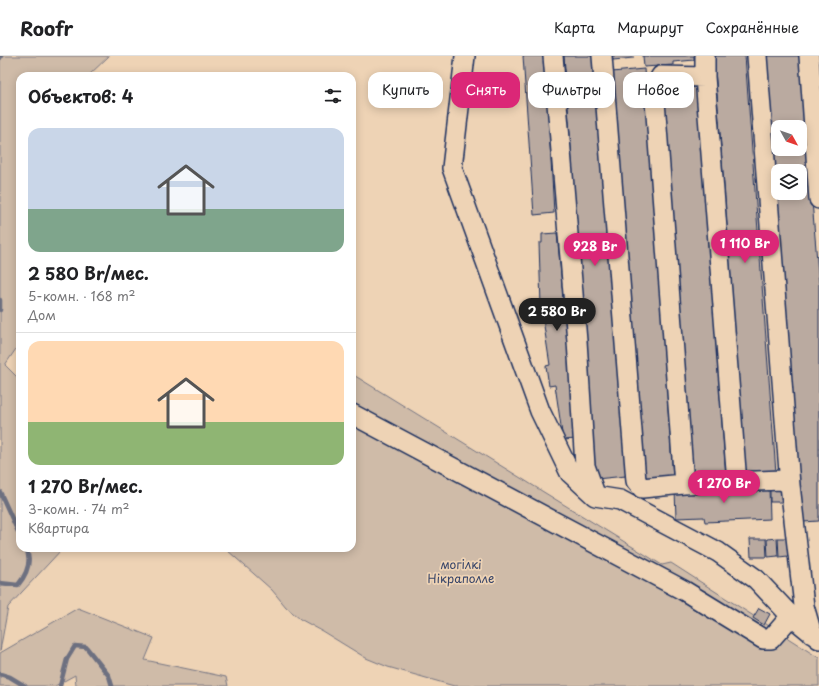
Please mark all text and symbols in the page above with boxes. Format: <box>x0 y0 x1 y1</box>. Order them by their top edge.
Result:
text: Roofr <box>20 14 73 42</box>
text: Карта <box>554 17 595 38</box>
text: Маршрут <box>617 17 683 38</box>
text: Сохранённые <box>705 17 799 38</box>
chip: Купить <box>368 72 443 108</box>
chip: Снять <box>451 72 520 108</box>
chip: Фильтры <box>528 72 615 108</box>
chip: Новое <box>623 72 694 108</box>
text: Объектов: 4 <box>28 83 133 109</box>
icon: filters <box>322 85 344 107</box>
north arrow <box>771 120 807 156</box>
map controls <box>771 120 807 200</box>
icon: home <box>150 154 222 226</box>
button: layers <box>771 164 807 200</box>
pin: 1 110 Br <box>704 230 786 264</box>
pin: 928 Br <box>562 233 628 267</box>
text: 1 110 Br <box>720 233 770 252</box>
text: 928 Br <box>573 236 617 255</box>
text: 2 580 Br/мес. <box>28 260 149 286</box>
text: 5-комн. · 168 m² <box>28 286 135 305</box>
pin: 2 580 Br <box>516 298 598 332</box>
text: 2 580 Br <box>528 301 586 320</box>
text: Дом <box>28 305 56 324</box>
icon: home <box>150 367 222 439</box>
pin: 1 270 Br <box>683 470 765 504</box>
text: 1 270 Br/мес. <box>28 473 143 499</box>
text: 1 270 Br <box>697 473 751 492</box>
text: 3-комн. · 74 m² <box>28 499 129 518</box>
text: Квартира <box>28 518 89 537</box>
park label: могілкі Нікраполле <box>428 555 494 587</box>

